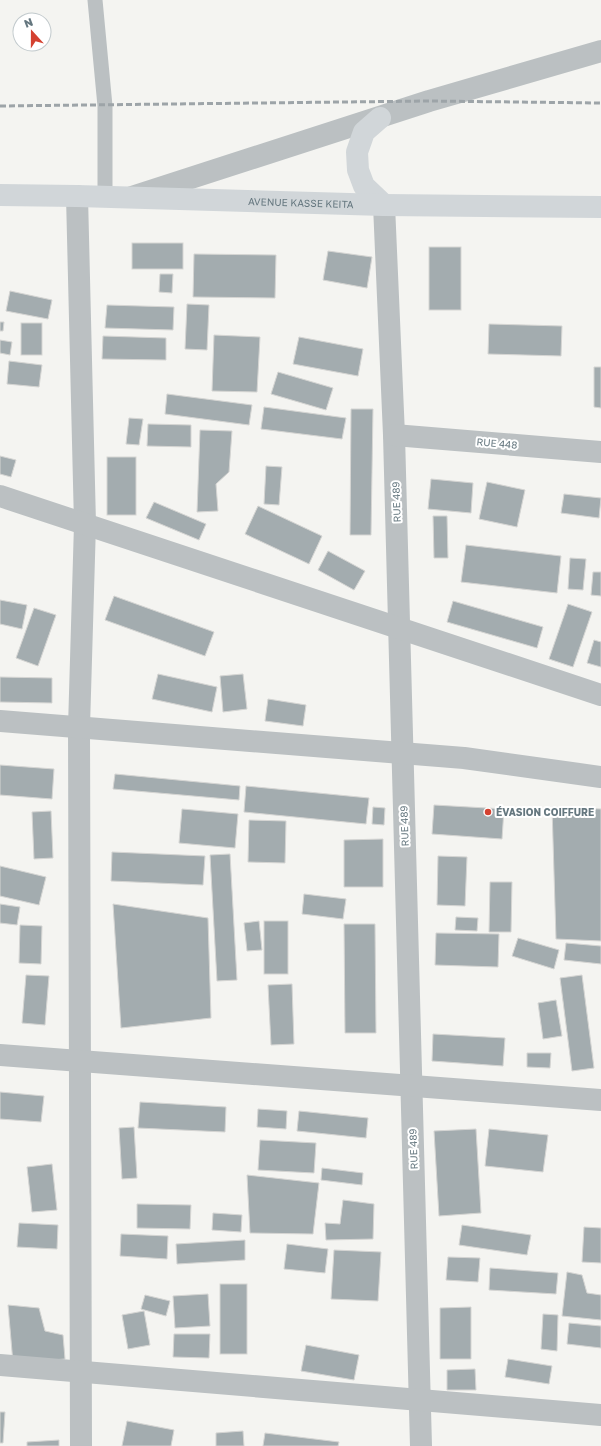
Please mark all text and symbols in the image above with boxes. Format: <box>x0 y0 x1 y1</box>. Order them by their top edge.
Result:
north arrow <box>12 12 52 52</box>
text: N <box>22 15 34 30</box>
street label: AVENUE KASSE KEITA <box>248 195 354 210</box>
street label: RUE 448 <box>476 435 518 451</box>
street label: RUE 489 <box>389 481 403 523</box>
street label: RUE 489 <box>397 805 411 847</box>
place label: ÉVASION COIFFURE <box>496 806 594 818</box>
marker: ÉVASION COIFFURE <box>483 807 493 817</box>
street label: RUE 489 <box>406 1128 420 1170</box>

